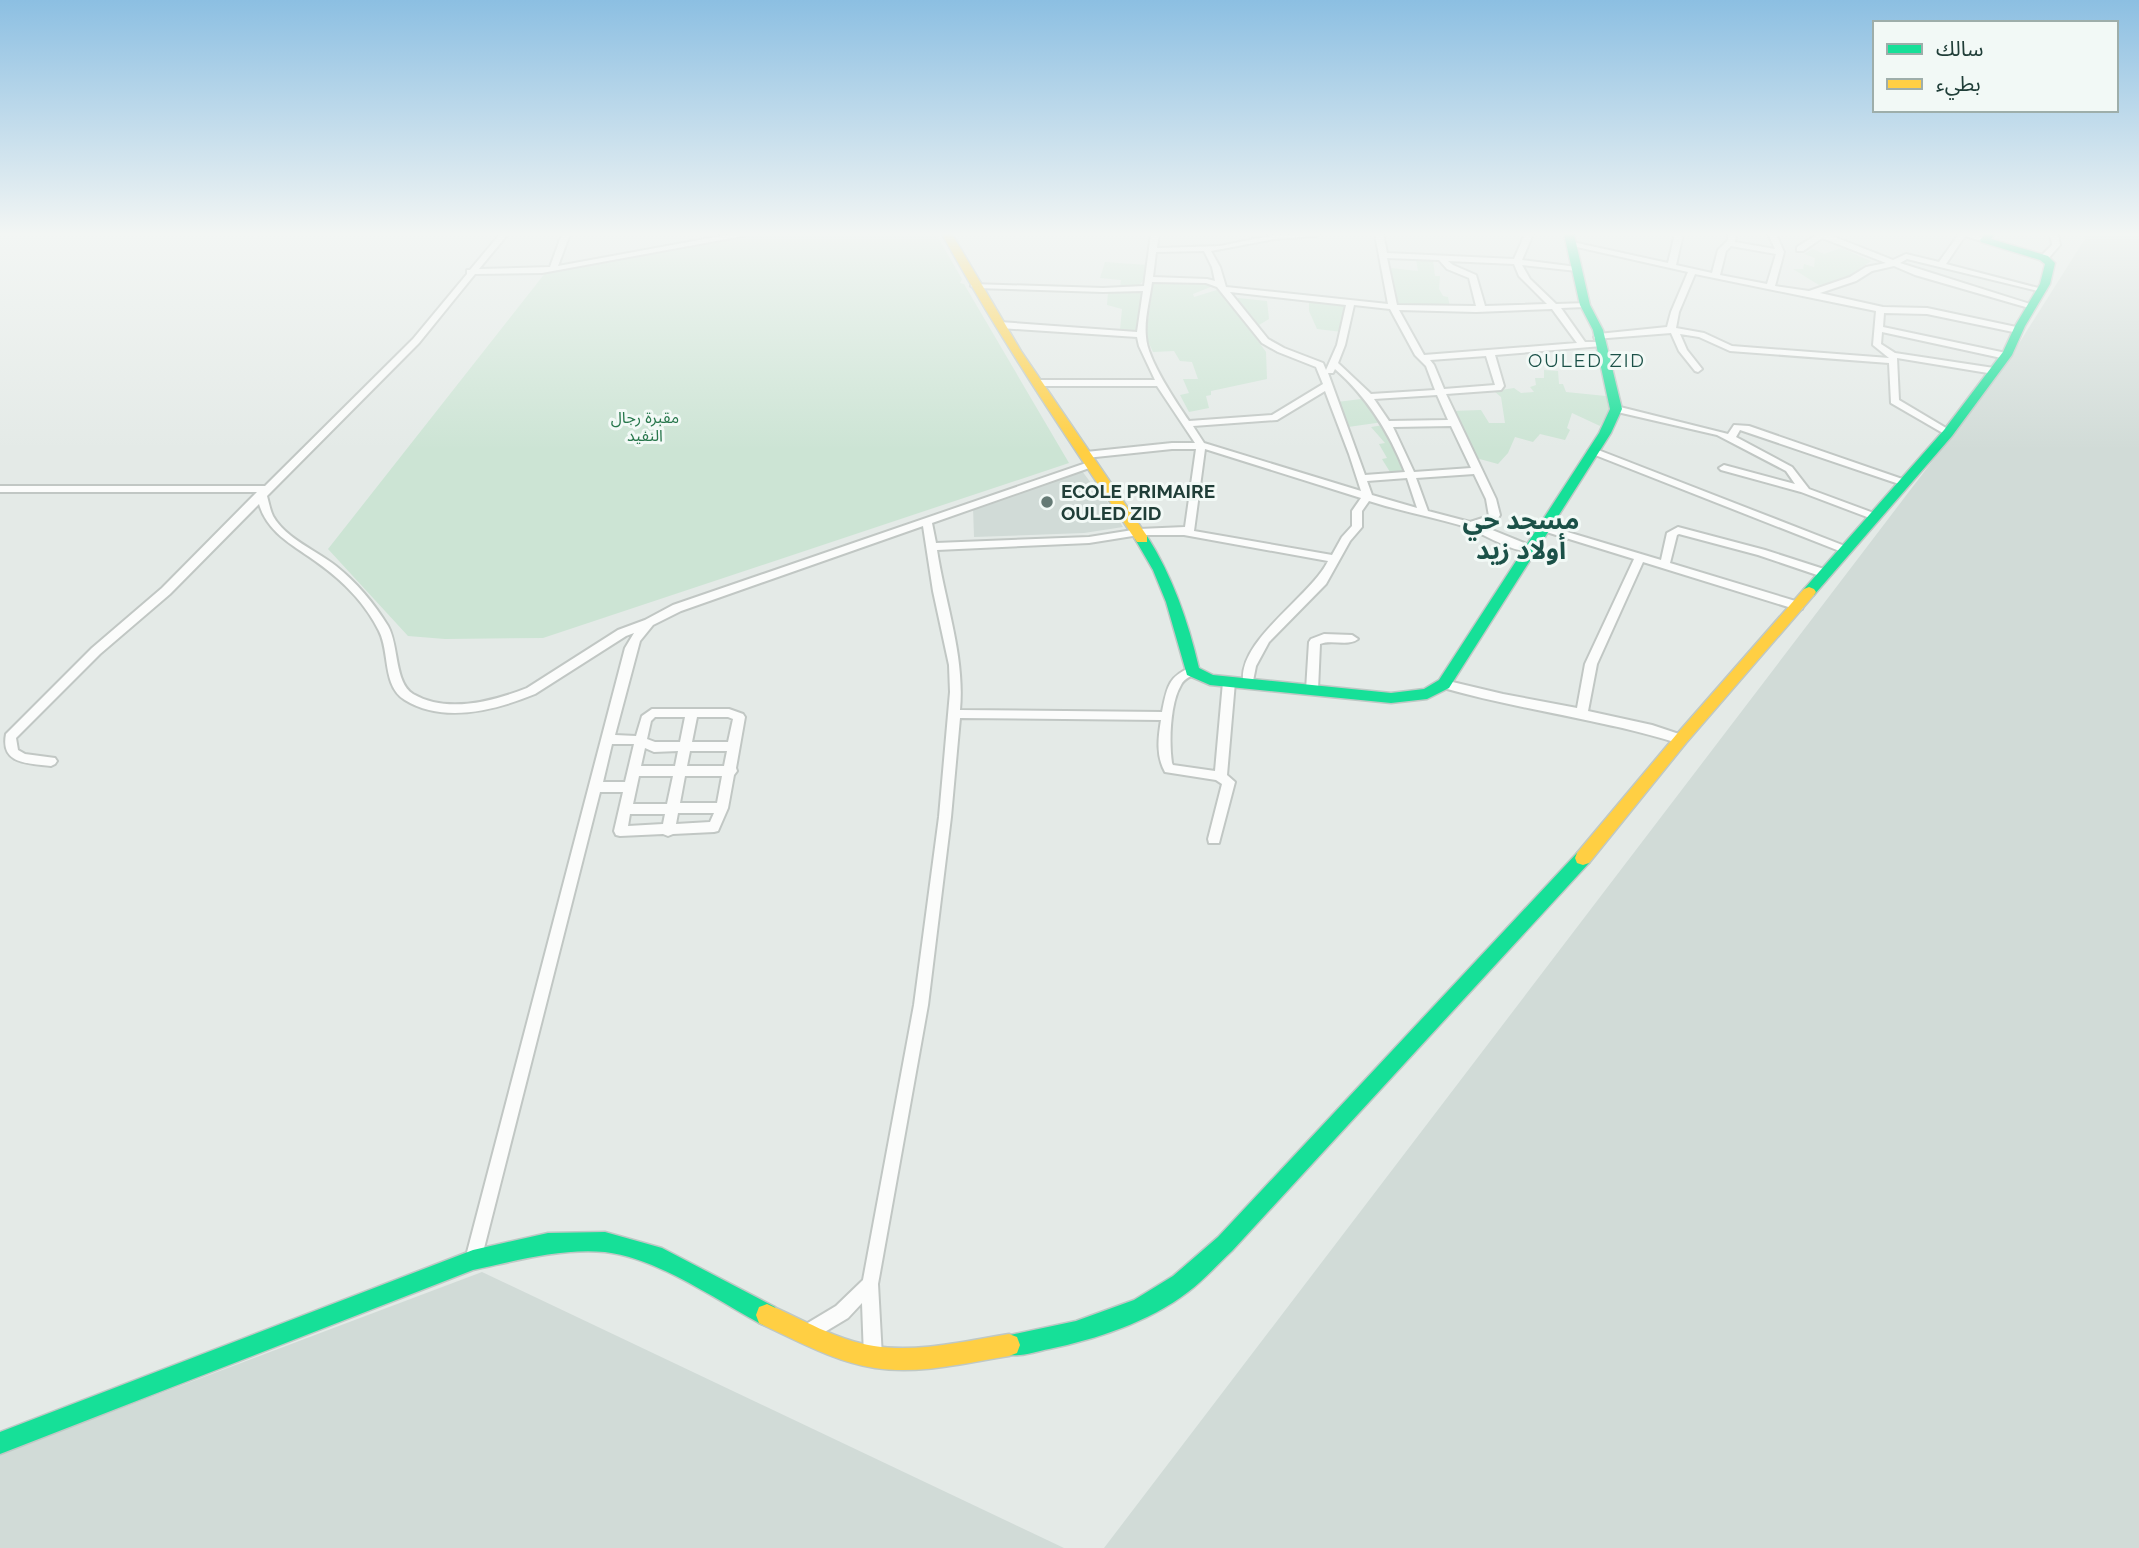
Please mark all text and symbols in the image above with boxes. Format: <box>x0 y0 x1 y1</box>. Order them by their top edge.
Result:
legend <box>1873 21 2118 112</box>
text: سالك <box>1936 36 1983 61</box>
text: بطيء <box>1936 71 1981 100</box>
district label: OULED ZID <box>1528 349 1646 371</box>
park label: مقبرة رجال النفيد <box>611 408 679 445</box>
place label: ECOLE PRIMAIRE OULED ZID <box>1061 480 1215 524</box>
marker: ECOLE PRIMAIRE OULED ZID <box>1039 494 1055 510</box>
district label: مسجد حي أولاد زيد <box>1463 505 1579 565</box>

